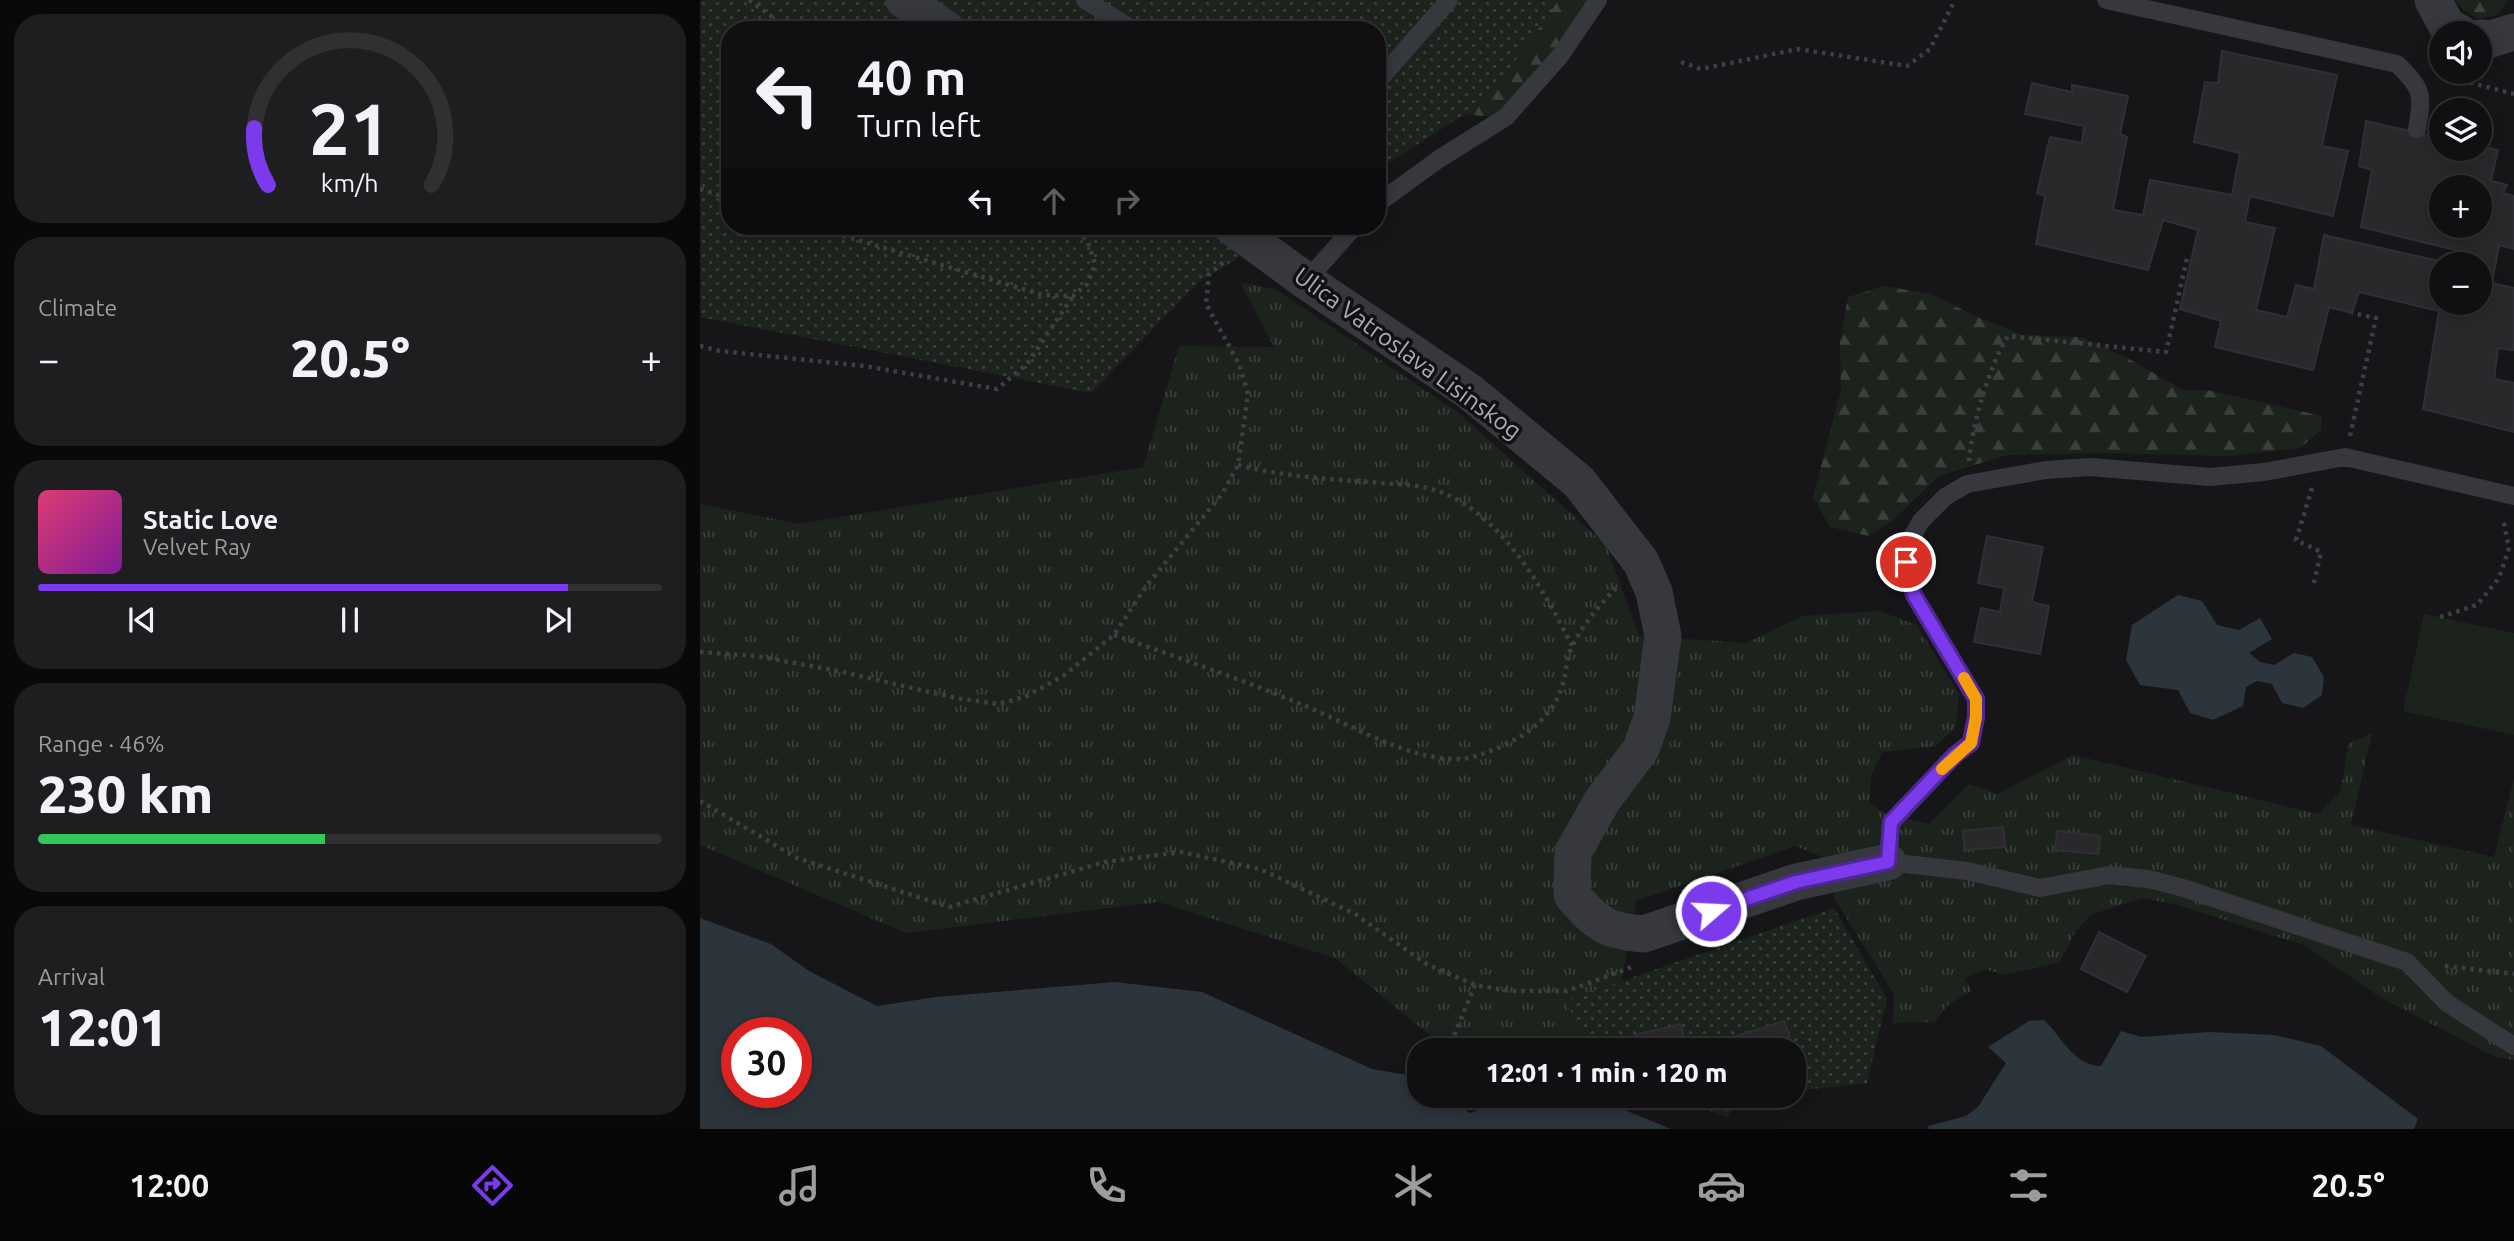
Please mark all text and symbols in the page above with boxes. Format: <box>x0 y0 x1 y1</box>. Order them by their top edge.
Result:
map controls <box>2429 21 2492 315</box>
button: sound <box>2429 21 2492 84</box>
icon: left <box>742 49 833 140</box>
text: 40 m <box>857 49 966 104</box>
text: 21 <box>309 87 391 169</box>
button: layers <box>2429 98 2492 161</box>
text: Turn left <box>857 107 981 143</box>
text: km/h <box>321 168 379 196</box>
button: + <box>2429 175 2492 238</box>
icon: left <box>962 182 1000 220</box>
icon: ahead <box>1035 182 1073 220</box>
icon: right <box>1108 182 1146 220</box>
button: − <box>2429 252 2492 315</box>
street label: Ulica Vatroslava Lisinskog <box>1289 262 1527 444</box>
text: Climate <box>38 295 117 320</box>
text: 20.5° <box>290 329 410 387</box>
text: − <box>38 338 59 380</box>
text: + <box>641 338 662 380</box>
text: Static Love <box>143 505 278 534</box>
pin <box>1876 532 1936 592</box>
text: Velvet Ray <box>143 534 251 559</box>
icon: arrive <box>1887 543 1925 581</box>
icon: previous <box>123 601 161 639</box>
icon: pause <box>331 601 369 639</box>
icon: next <box>539 601 577 639</box>
text: Range · 46% <box>38 731 165 756</box>
text: 230 km <box>38 765 213 823</box>
position arrow <box>1674 874 1748 948</box>
text: Arrival <box>38 964 105 989</box>
text: 12:01 <box>38 998 168 1056</box>
speed limit sign: 30 <box>721 1017 812 1108</box>
text: 12:01 · 1 min · 120 m <box>1486 1058 1727 1087</box>
icon: directions <box>468 1161 517 1210</box>
icon: music <box>775 1161 824 1210</box>
icon: phone <box>1082 1161 1131 1210</box>
icon: climate <box>1389 1161 1438 1210</box>
icon: car <box>1697 1161 1746 1210</box>
icon: filters <box>2004 1161 2053 1210</box>
text: 12:00 <box>129 1167 209 1203</box>
text: 20.5° <box>2311 1167 2385 1203</box>

